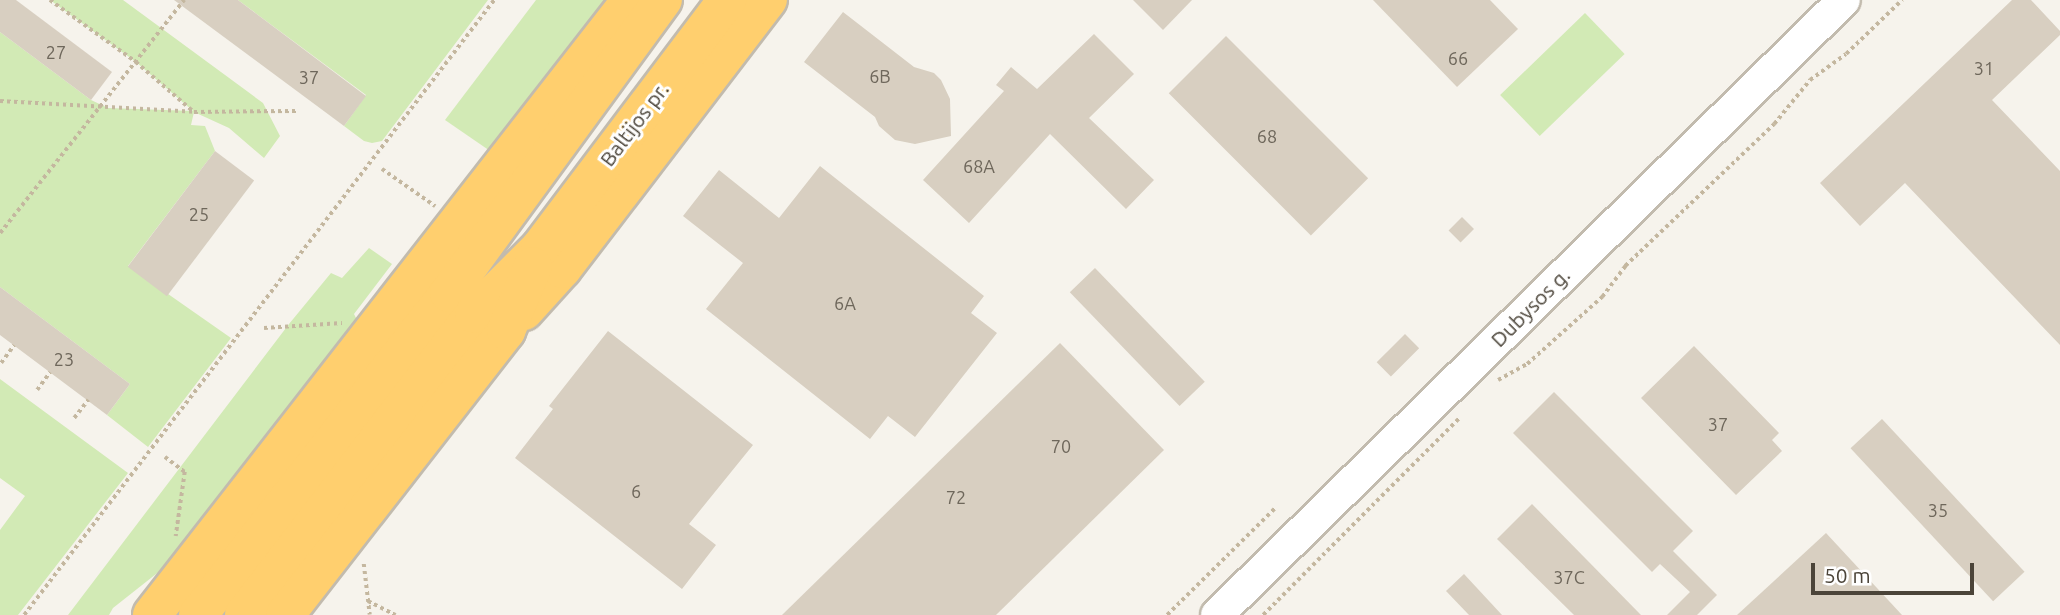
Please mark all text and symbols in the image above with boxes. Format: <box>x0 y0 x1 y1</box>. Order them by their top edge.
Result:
house number: 27 <box>46 41 66 63</box>
house number: 66 <box>1448 47 1468 69</box>
house number: 31 <box>1974 57 1994 79</box>
house number: 6B <box>869 65 891 87</box>
house number: 37 <box>299 66 319 88</box>
street label: Baltijos pr. <box>594 77 674 171</box>
house number: 68 <box>1257 125 1277 147</box>
house number: 68A <box>963 155 995 177</box>
house number: 25 <box>189 203 209 225</box>
street label: Dubysos g. <box>1485 262 1575 352</box>
house number: 6A <box>834 292 856 314</box>
house number: 23 <box>54 348 74 370</box>
house number: 37 <box>1708 413 1728 435</box>
house number: 70 <box>1051 435 1071 457</box>
house number: 6 <box>631 480 641 502</box>
house number: 72 <box>946 486 966 508</box>
house number: 35 <box>1928 499 1948 521</box>
scale bar <box>1815 548 1978 592</box>
text: 50 m <box>1824 563 1871 587</box>
house number: 37C <box>1553 566 1585 588</box>

